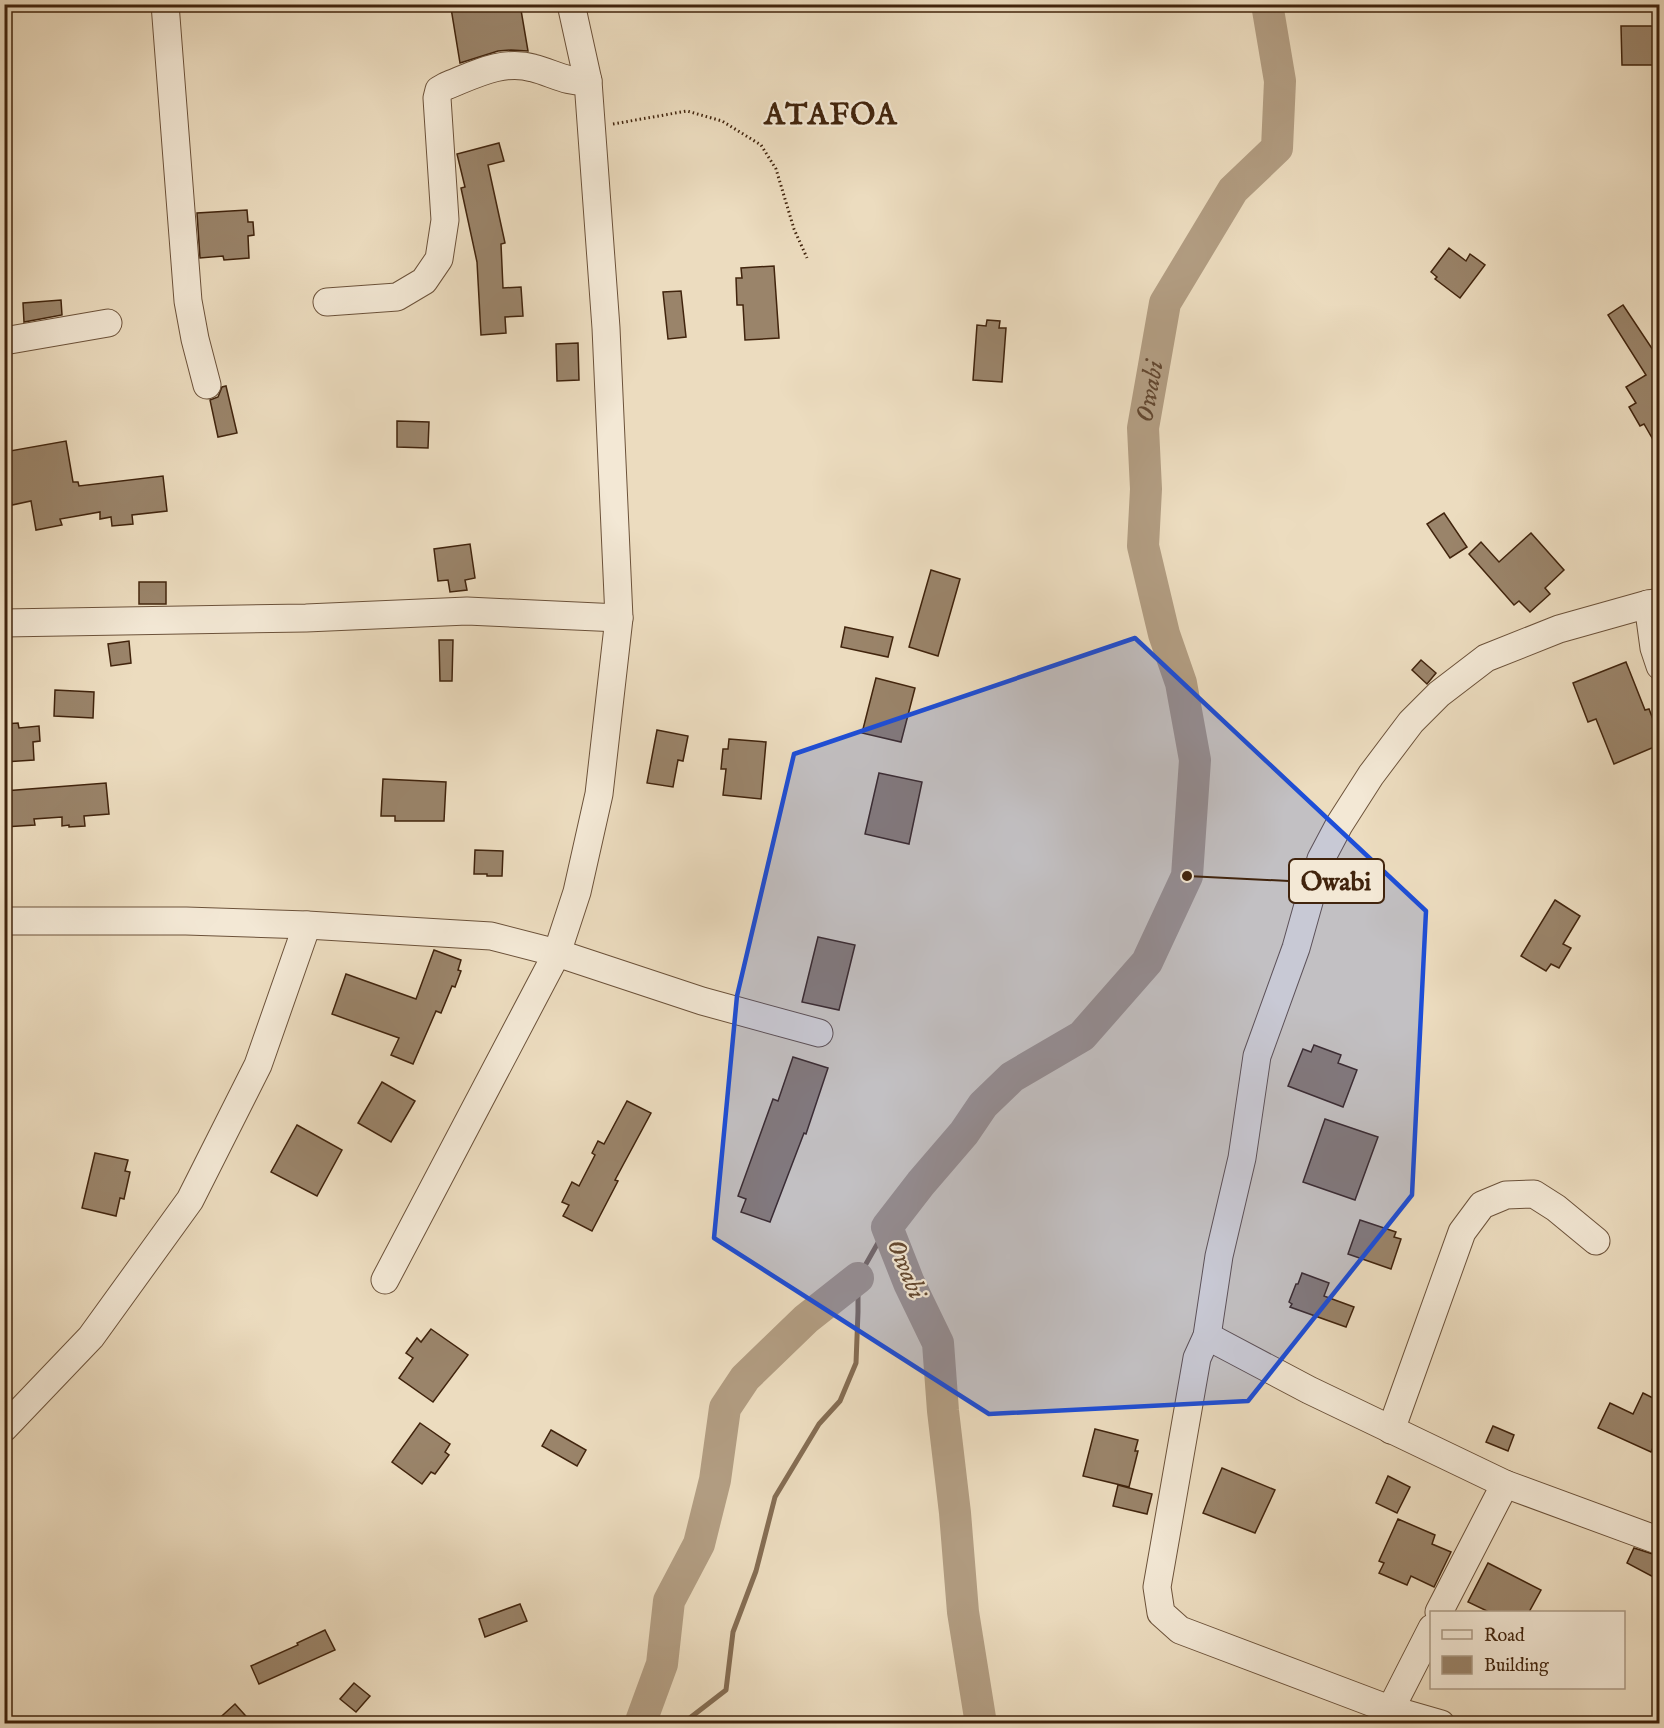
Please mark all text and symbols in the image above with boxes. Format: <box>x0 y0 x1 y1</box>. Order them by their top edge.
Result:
district label: ATAFOA <box>763 97 898 135</box>
water label: Owabi <box>1128 356 1171 425</box>
callout: Owabi <box>1289 859 1384 903</box>
text: Owabi <box>1301 866 1371 899</box>
water label: Owabi <box>879 1234 934 1305</box>
legend <box>1430 1611 1625 1689</box>
text: Road <box>1484 1625 1525 1648</box>
text: Building <box>1484 1655 1549 1678</box>

